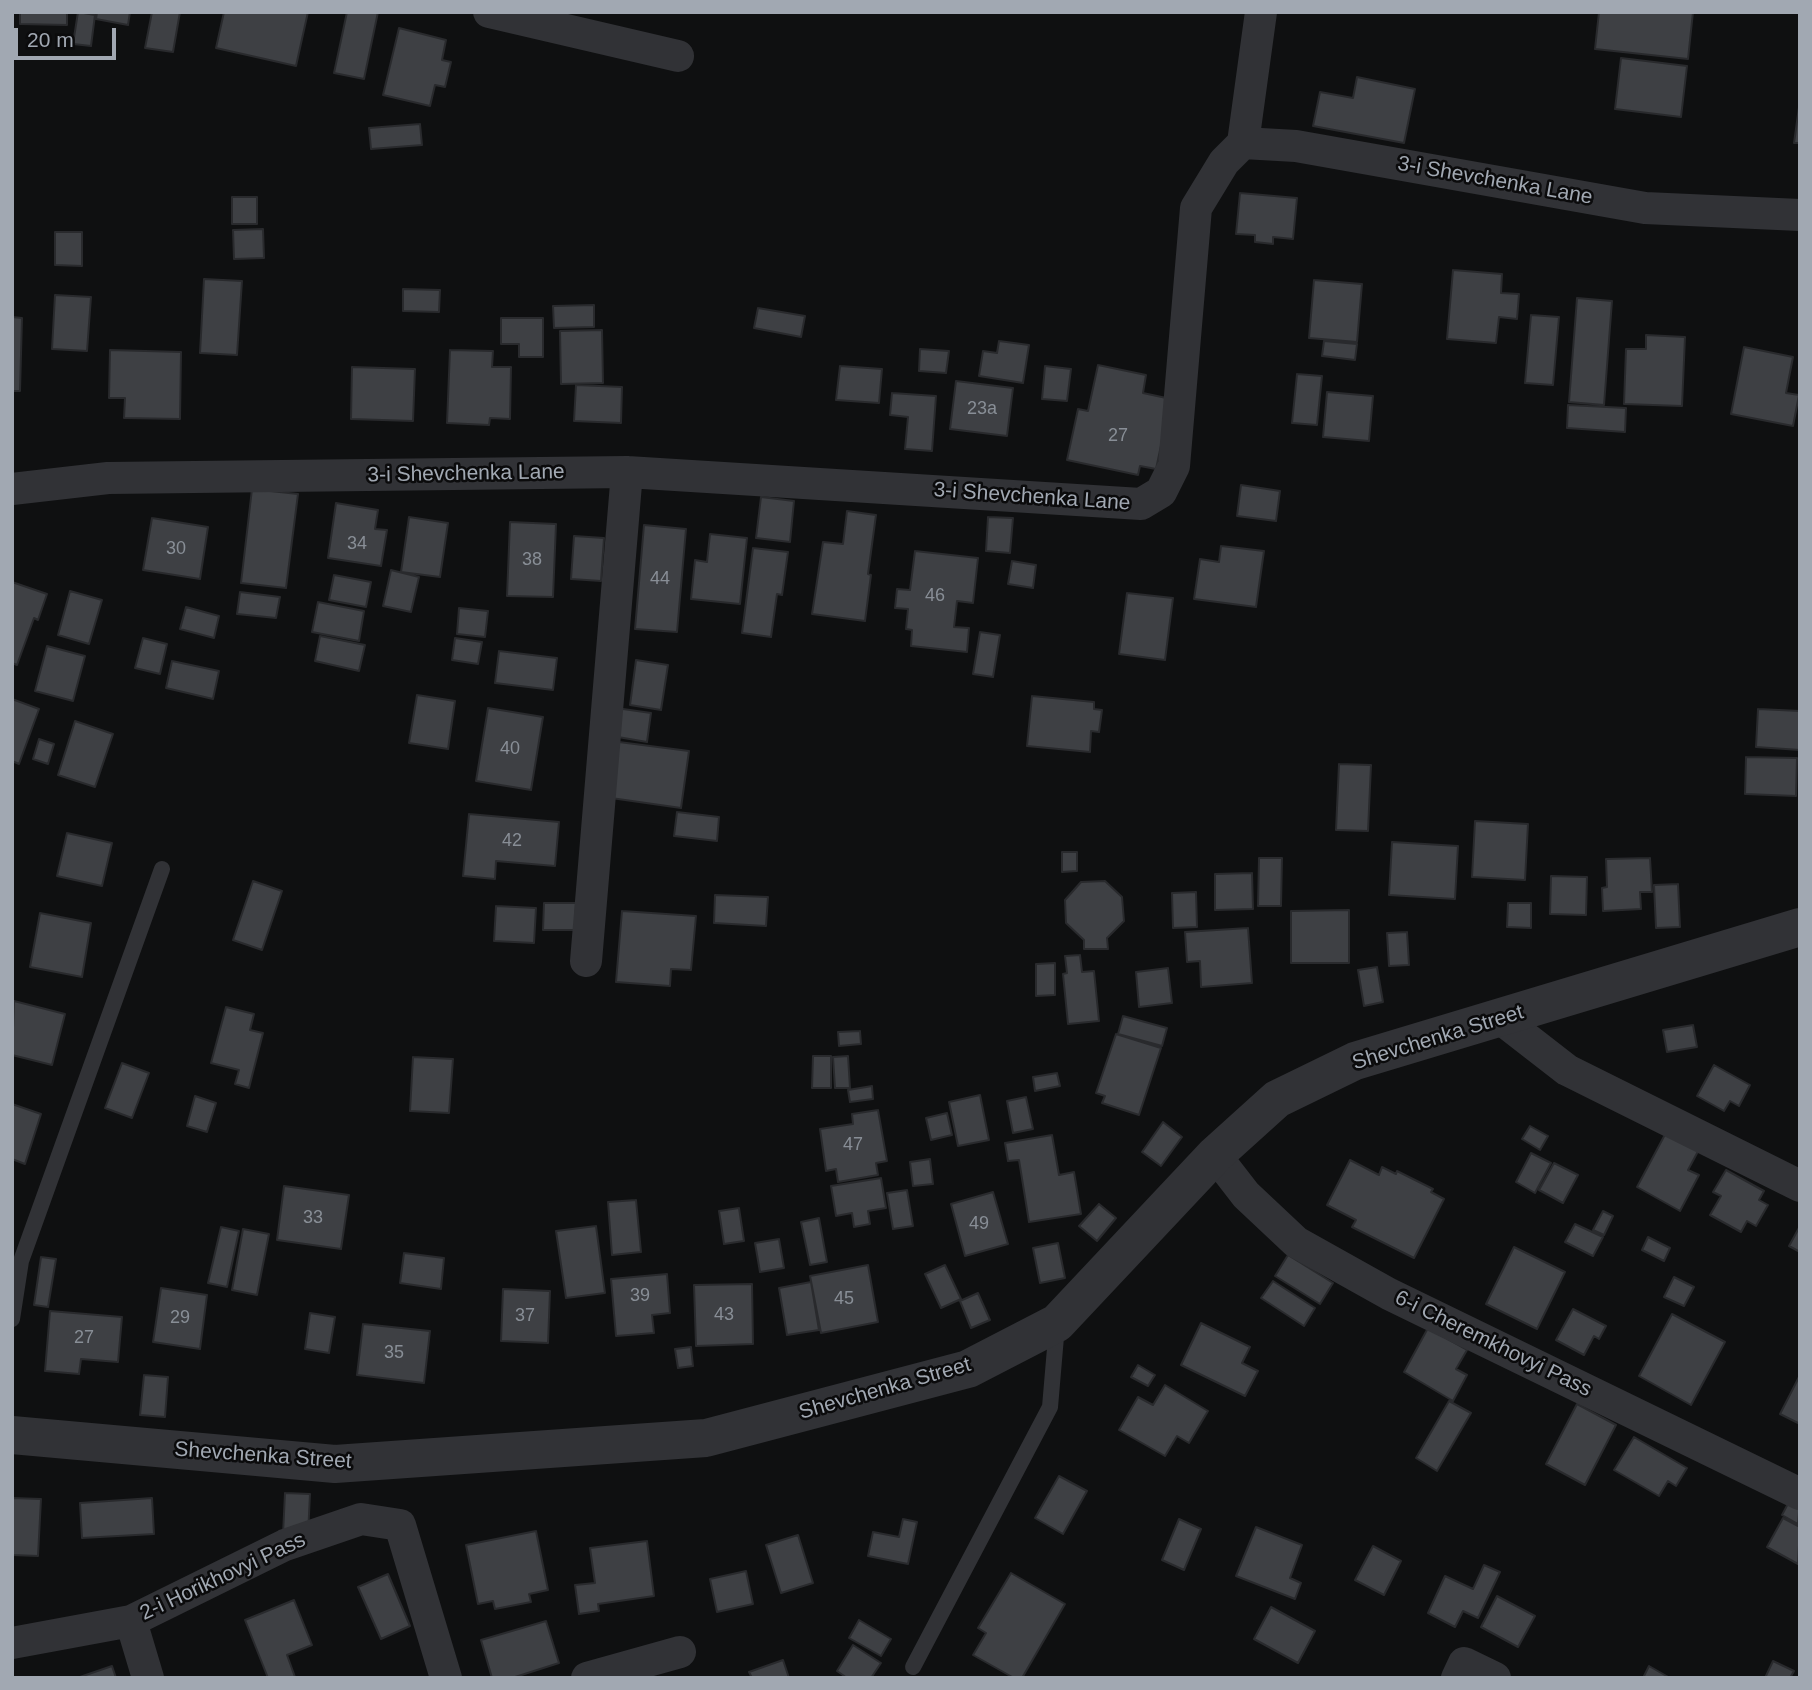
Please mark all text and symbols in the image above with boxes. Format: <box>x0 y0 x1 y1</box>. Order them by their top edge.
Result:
scale bar <box>18 14 119 58</box>
text: 20 m <box>27 28 74 51</box>
street label: 3-i Shevchenka Lane <box>1396 151 1594 211</box>
house number: 23а <box>967 398 997 420</box>
house number: 27 <box>1108 425 1128 447</box>
street label: 3-i Shevchenka Lane <box>367 460 565 488</box>
street label: 3-i Shevchenka Lane <box>933 478 1131 516</box>
house number: 34 <box>347 533 367 555</box>
house number: 30 <box>166 538 186 560</box>
house number: 38 <box>522 549 542 571</box>
house number: 44 <box>650 568 670 590</box>
house number: 46 <box>925 585 945 607</box>
house number: 40 <box>500 738 520 760</box>
house number: 42 <box>502 830 522 852</box>
street label: Shevchenka Street <box>1349 1000 1527 1076</box>
house number: 47 <box>843 1134 863 1156</box>
house number: 33 <box>303 1207 323 1229</box>
house number: 49 <box>969 1213 989 1235</box>
house number: 39 <box>630 1285 650 1307</box>
street label: 6-i Cheremkhovyi Pass <box>1390 1285 1596 1403</box>
house number: 45 <box>834 1288 854 1310</box>
house number: 43 <box>714 1304 734 1326</box>
house number: 37 <box>515 1305 535 1327</box>
house number: 29 <box>170 1307 190 1329</box>
house number: 27 <box>74 1327 94 1349</box>
house number: 35 <box>384 1342 404 1364</box>
street label: Shevchenka Street <box>796 1352 974 1426</box>
street label: Shevchenka Street <box>174 1437 352 1475</box>
street label: 2-i Horikhovyi Pass <box>136 1528 310 1626</box>

